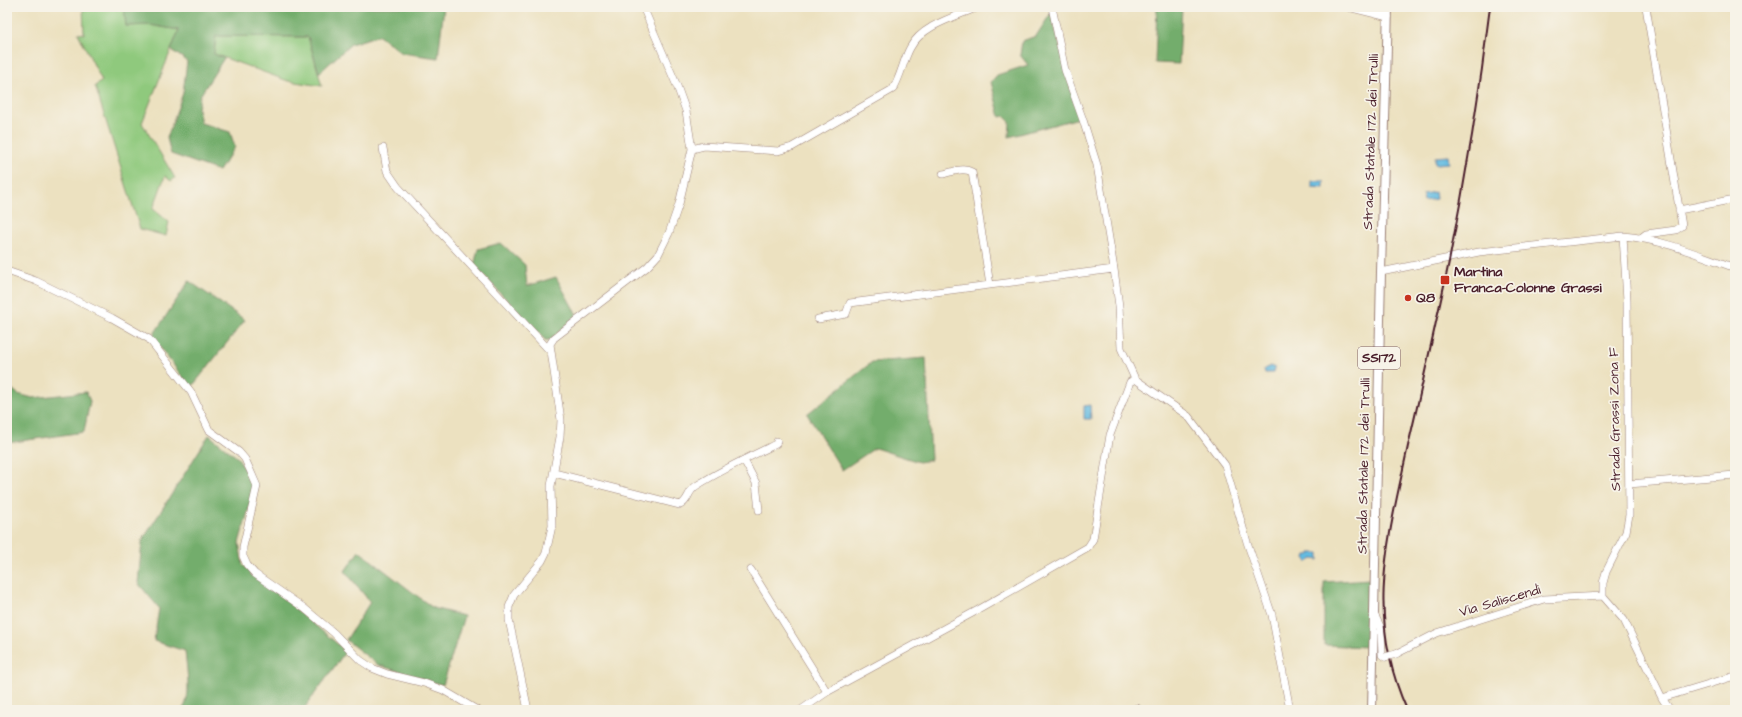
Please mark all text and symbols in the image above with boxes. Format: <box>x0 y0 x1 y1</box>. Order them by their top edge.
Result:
street label: Strada Statale 172 dei Trulli <box>1358 54 1384 230</box>
place label: Martina Franca-Colonne Grassi <box>1454 262 1603 298</box>
marker: Martina Franca-Colonne Grassi <box>1439 274 1451 286</box>
place label: Q8 <box>1416 288 1435 308</box>
marker: Q8 <box>1403 293 1413 303</box>
road number: SS172 <box>1358 347 1400 369</box>
street label: Strada Grassi Zona F <box>1604 347 1626 491</box>
street label: Strada Statale 172 dei Trulli <box>1352 378 1376 554</box>
street label: Via Saliscendi <box>1457 580 1543 622</box>

